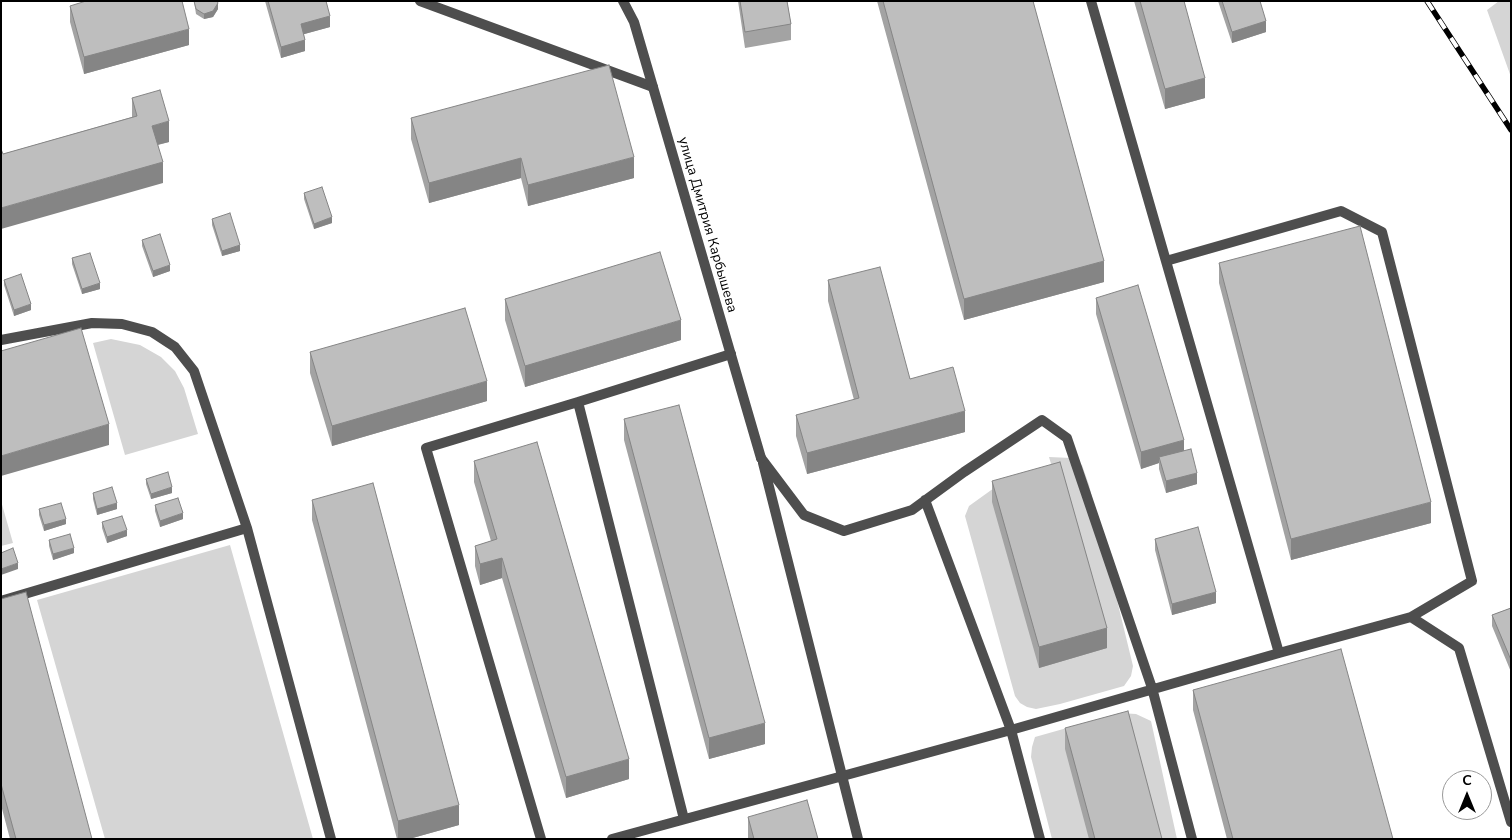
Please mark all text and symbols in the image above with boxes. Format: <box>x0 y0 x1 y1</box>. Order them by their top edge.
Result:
street label: улица Дмитрия Карбышева <box>674 135 740 315</box>
north arrow <box>1442 770 1492 820</box>
text: С <box>1462 771 1472 790</box>

